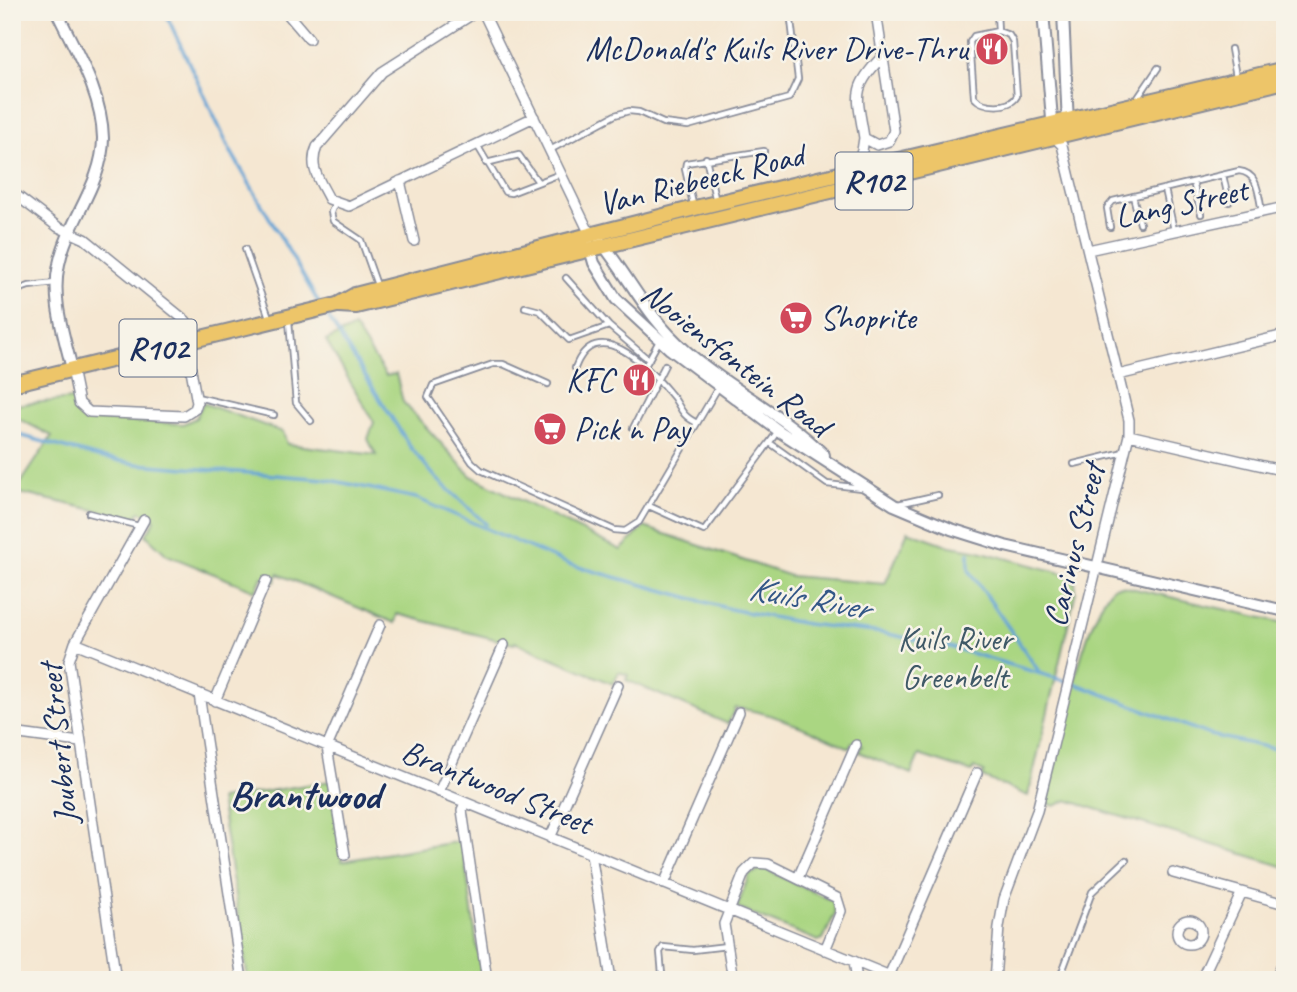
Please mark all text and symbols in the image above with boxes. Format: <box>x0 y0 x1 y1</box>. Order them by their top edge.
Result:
place label: McDonald's Kuils River Drive-Thru <box>586 28 970 70</box>
restaurant icon: McDonald's Kuils River Drive-Thru <box>973 30 1011 68</box>
street label: Van Riebeeck Road <box>594 132 813 225</box>
road number: R102 <box>836 152 912 210</box>
street label: Lang Street <box>1111 168 1254 237</box>
street label: Nooiensfontein Road <box>633 272 843 449</box>
place label: Shoprite <box>820 297 918 339</box>
supermarket icon: Shoprite <box>777 299 815 337</box>
road number: R102 <box>120 320 196 376</box>
place label: KFC <box>566 359 618 401</box>
restaurant icon: KFC <box>620 361 658 399</box>
place label: Pick n Pay <box>574 408 692 450</box>
supermarket icon: Pick n Pay <box>531 410 569 448</box>
street label: Carinus Street <box>1034 455 1115 631</box>
water label: Kuils River <box>746 565 879 632</box>
park label: Kuils River Greenbelt <box>898 618 1015 698</box>
street label: Joubert Street <box>28 658 88 828</box>
street label: Brantwood Street <box>396 730 601 845</box>
district label: Brantwood <box>230 770 387 820</box>

